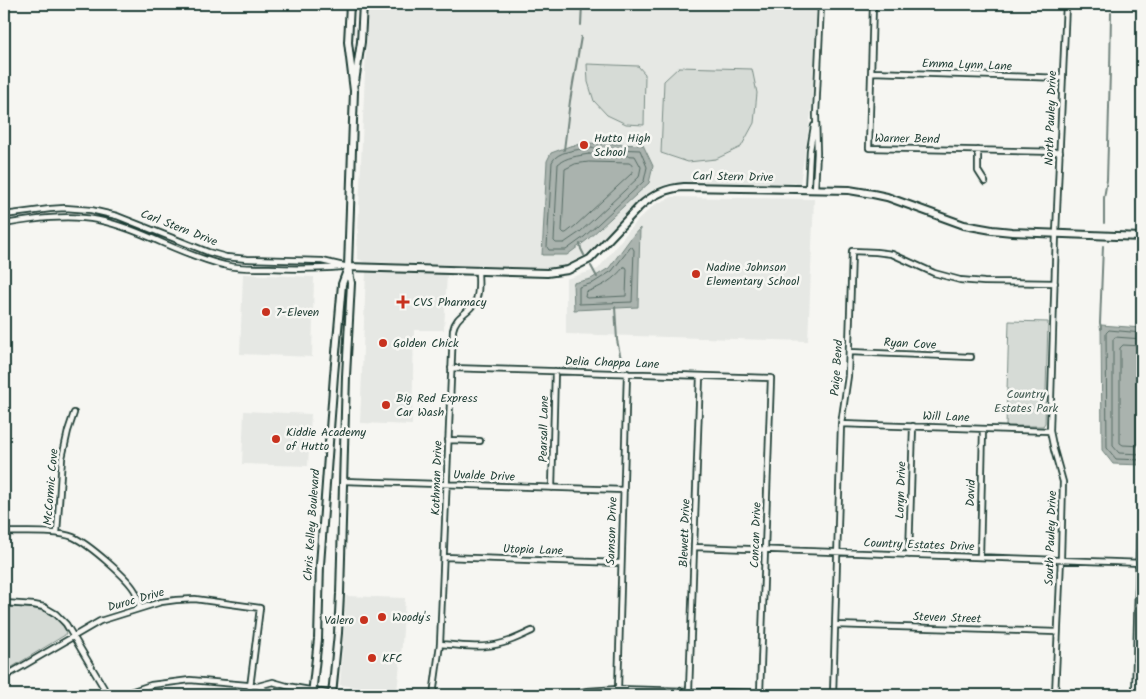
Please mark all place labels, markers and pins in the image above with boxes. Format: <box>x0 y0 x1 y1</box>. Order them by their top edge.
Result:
place label: Hutto High School <box>594 129 650 162</box>
marker: Hutto High School <box>578 139 590 151</box>
place label: Nadine Johnson Elementary School <box>706 258 799 291</box>
marker: Nadine Johnson Elementary School <box>690 268 702 280</box>
place label: CVS Pharmacy <box>413 293 487 312</box>
marker: CVS Pharmacy <box>397 296 409 308</box>
place label: 7-Eleven <box>276 303 319 322</box>
marker: 7-Eleven <box>260 306 272 318</box>
place label: Golden Chick <box>393 334 459 353</box>
marker: Golden Chick <box>377 337 389 349</box>
place label: Big Red Express Car Wash <box>396 389 478 422</box>
marker: Big Red Express Car Wash <box>380 399 392 411</box>
place label: Kiddie Academy of Hutto <box>286 423 366 456</box>
marker: Kiddie Academy of Hutto <box>270 433 282 445</box>
place label: Woody's <box>392 608 431 627</box>
place label: Valero <box>324 611 354 630</box>
marker: Woody's <box>376 611 388 623</box>
marker: Valero <box>358 614 370 626</box>
place label: KFC <box>382 649 403 668</box>
marker: KFC <box>366 652 378 664</box>

